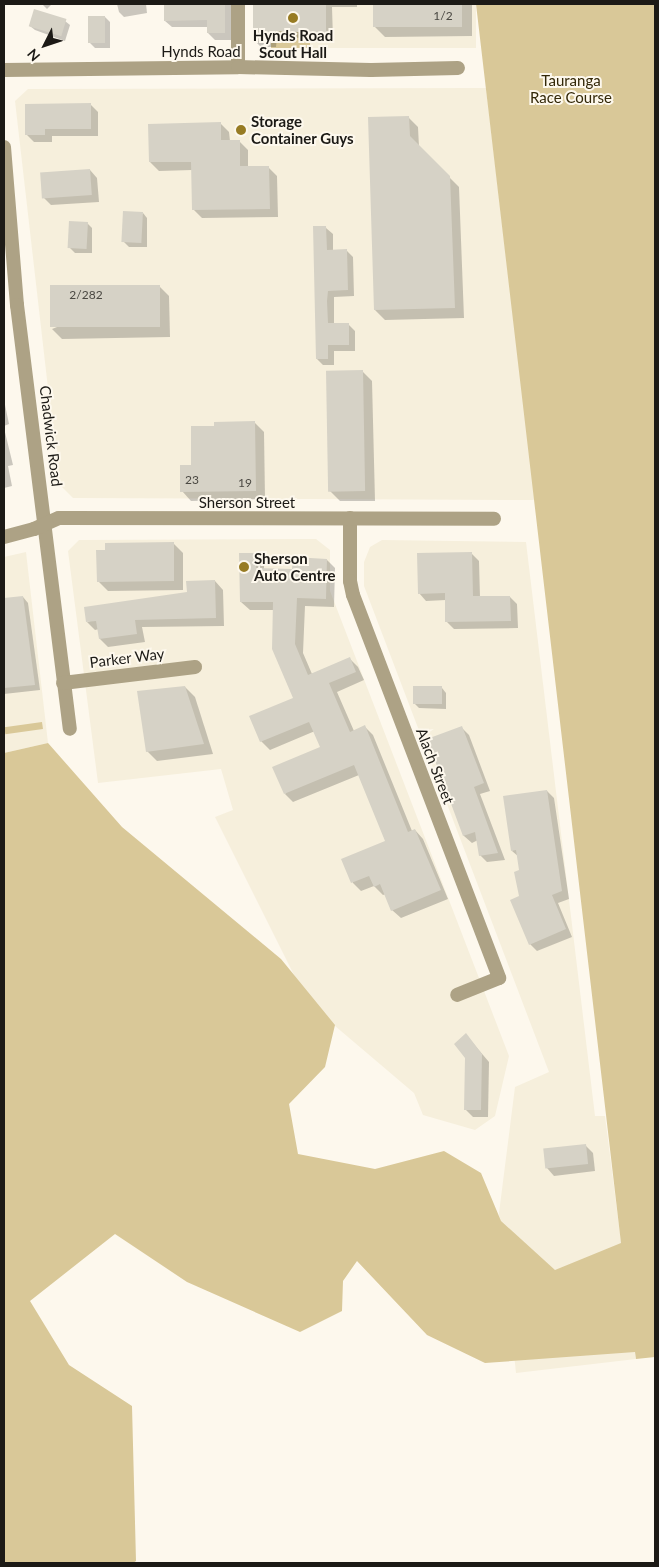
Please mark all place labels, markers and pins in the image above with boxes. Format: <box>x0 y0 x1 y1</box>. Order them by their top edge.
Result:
marker: Hynds Road Scout Hall <box>287 12 299 24</box>
place label: Hynds Road Scout Hall <box>253 26 333 61</box>
place label: Storage Container Guys <box>251 112 354 147</box>
marker: Storage Container Guys <box>235 124 247 136</box>
place label: Sherson Auto Centre <box>254 549 336 584</box>
marker: Sherson Auto Centre <box>238 561 250 573</box>

